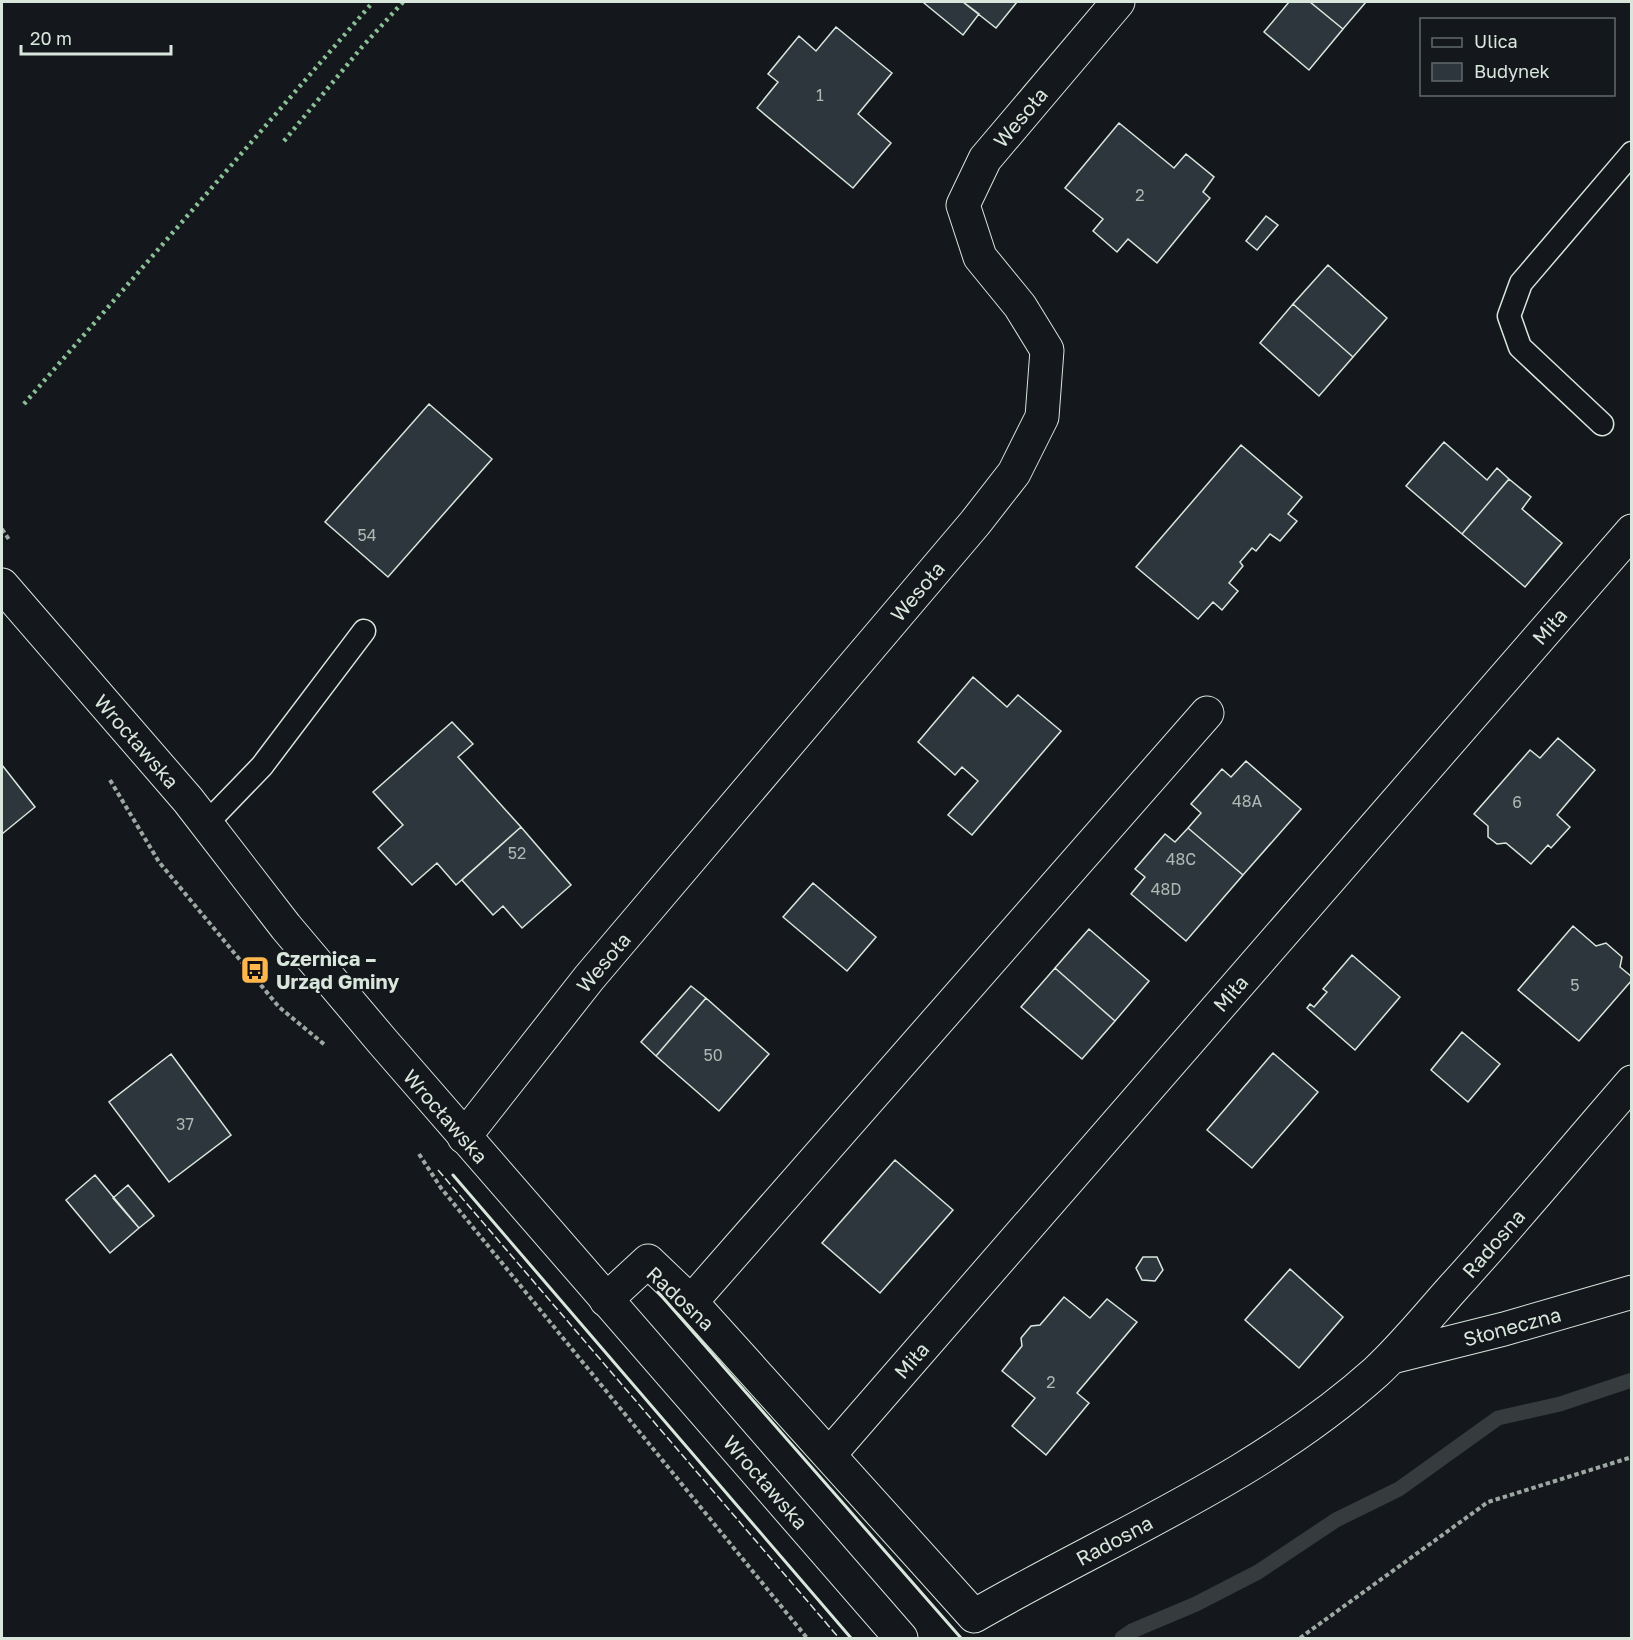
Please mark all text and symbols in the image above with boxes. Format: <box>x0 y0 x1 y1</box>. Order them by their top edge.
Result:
scale bar <box>21 18 171 56</box>
legend <box>1420 18 1615 96</box>
text: 20 m <box>30 27 72 49</box>
text: Ulica <box>1474 30 1518 52</box>
text: Budynek <box>1474 60 1550 82</box>
street label: Wesoła <box>988 82 1052 152</box>
house number: 1 <box>816 85 824 105</box>
house number: 2 <box>1135 185 1145 205</box>
house number: 54 <box>357 525 377 545</box>
street label: Wesoła <box>885 556 949 626</box>
street label: Miła <box>1527 603 1571 649</box>
street label: Wrocławska <box>90 689 184 793</box>
house number: 48A <box>1232 791 1262 811</box>
house number: 6 <box>1512 792 1522 812</box>
house number: 52 <box>508 843 526 863</box>
house number: 48C <box>1166 849 1196 869</box>
house number: 48D <box>1151 879 1181 899</box>
street label: Wesoła <box>571 927 635 997</box>
place label: Czernica – Urząd Gminy <box>276 946 399 993</box>
bus stop icon: Czernica – Urząd Gminy <box>239 954 271 986</box>
street label: Miła <box>1208 970 1252 1016</box>
house number: 5 <box>1570 975 1580 995</box>
house number: 50 <box>703 1045 723 1065</box>
street label: Wrocławska <box>399 1064 493 1168</box>
house number: 37 <box>176 1114 194 1134</box>
street label: Radosna <box>1457 1204 1529 1282</box>
street label: Radosna <box>642 1261 720 1335</box>
street label: Słoneczna <box>1461 1301 1563 1351</box>
street label: Miła <box>889 1337 933 1383</box>
house number: 2 <box>1046 1372 1056 1392</box>
street label: Wrocławska <box>719 1430 813 1534</box>
street label: Radosna <box>1072 1510 1156 1570</box>

